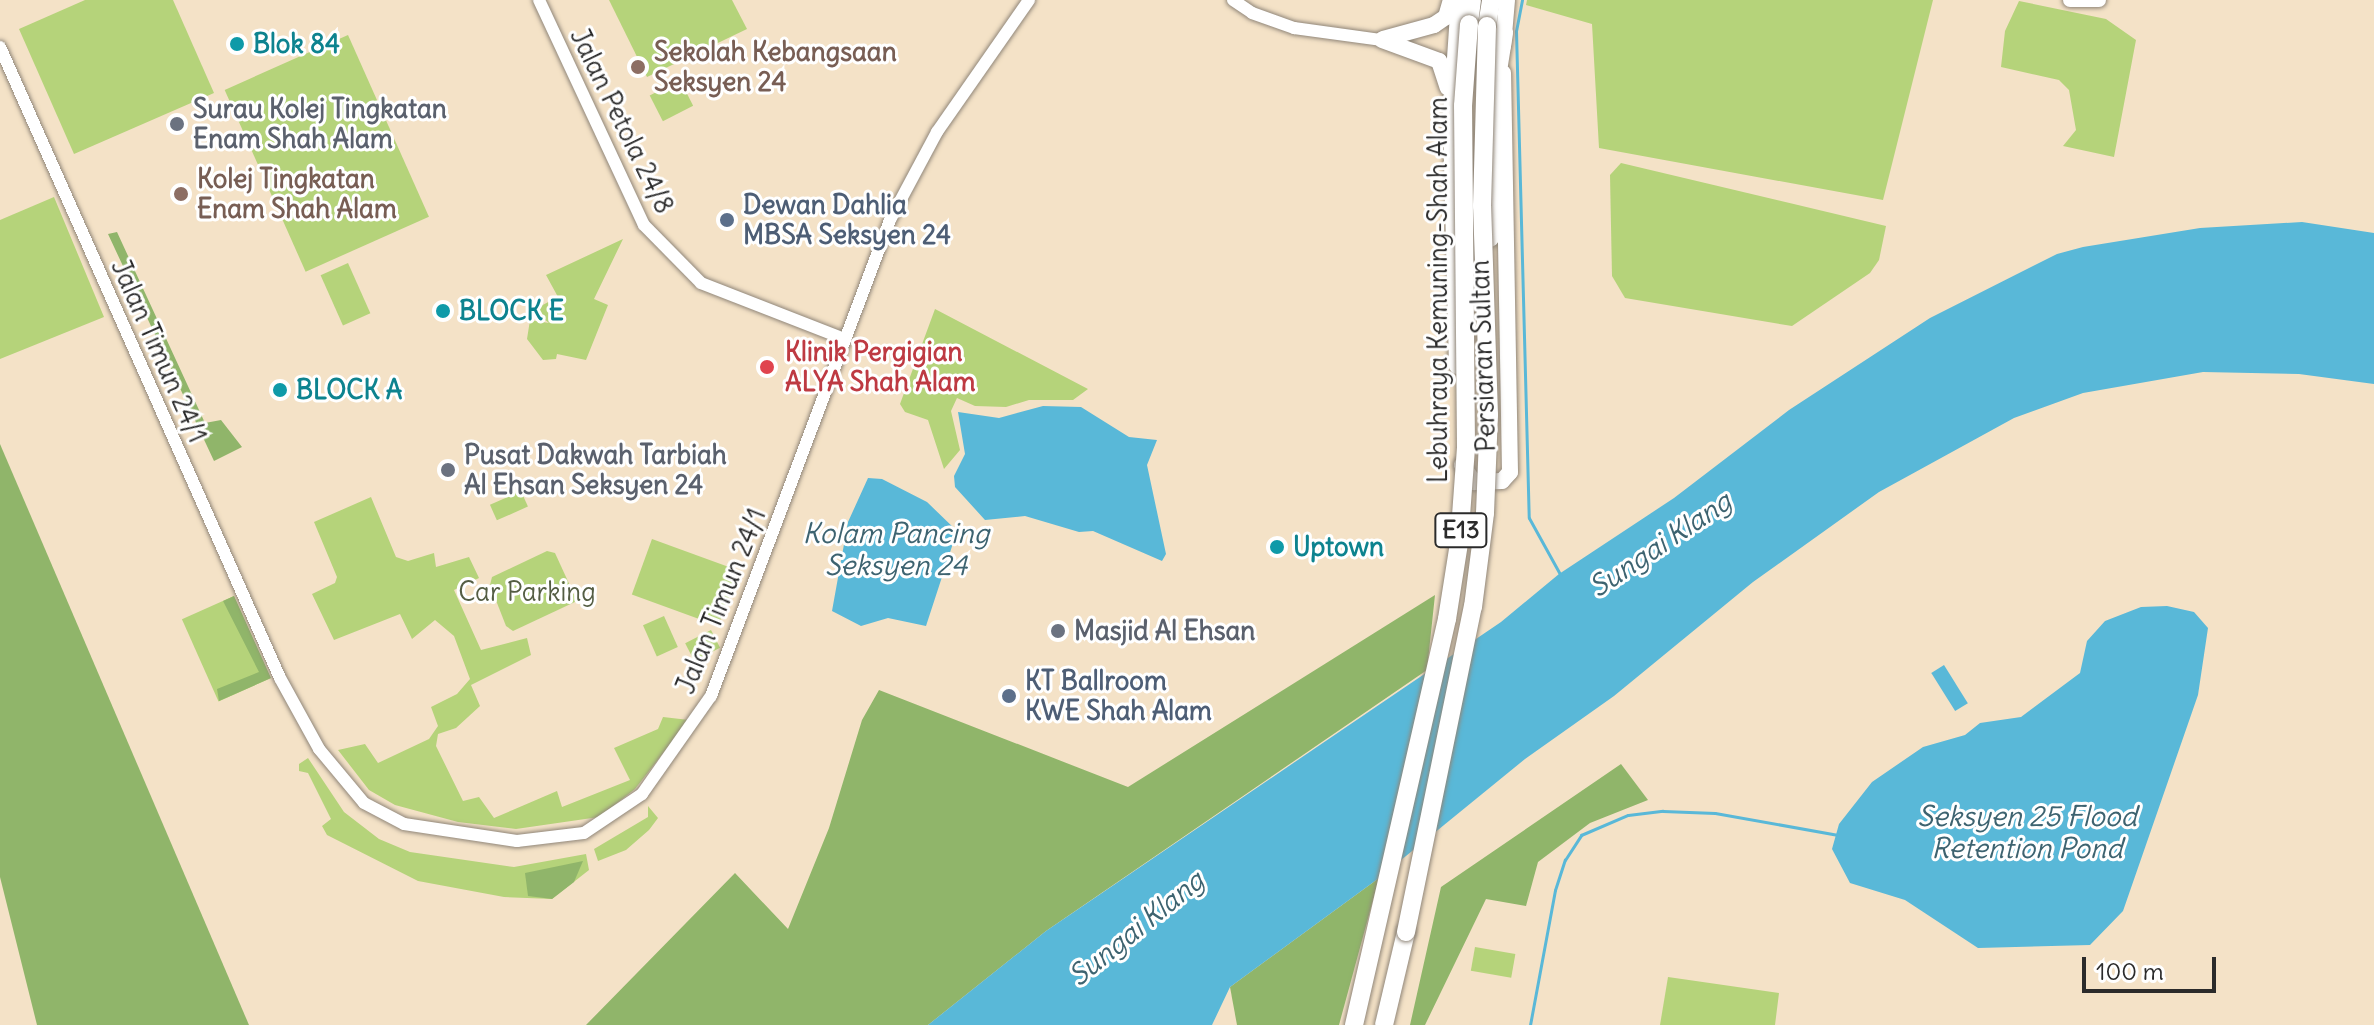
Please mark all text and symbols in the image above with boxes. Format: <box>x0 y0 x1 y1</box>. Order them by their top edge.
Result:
street label: Jalan Petola 24/8 <box>564 23 680 219</box>
place label: Blok 84 <box>253 28 340 60</box>
marker: Blok 84 <box>228 35 246 53</box>
place label: Sekolah Kebangsaan Seksyen 24 <box>654 36 897 98</box>
marker: Sekolah Kebangsaan Seksyen 24 <box>629 58 647 76</box>
place label: Surau Kolej Tingkatan Enam Shah Alam <box>193 93 447 154</box>
street label: Lebuhraya Kemuning-Shah Alam <box>1422 97 1454 483</box>
marker: Surau Kolej Tingkatan Enam Shah Alam <box>168 115 186 133</box>
place label: Kolej Tingkatan Enam Shah Alam <box>197 163 397 224</box>
marker: Kolej Tingkatan Enam Shah Alam <box>172 185 190 203</box>
place label: Dewan Dahlia MBSA Seksyen 24 <box>743 189 951 250</box>
marker: Dewan Dahlia MBSA Seksyen 24 <box>718 211 736 229</box>
street label: Jalan Timun 24/1 <box>105 255 213 447</box>
street label: Persiaran Sultan <box>1464 259 1502 453</box>
place label: BLOCK E <box>459 295 564 327</box>
marker: BLOCK E <box>434 302 452 320</box>
place label: Klinik Pergigian ALYA Shah Alam <box>785 336 975 398</box>
marker: Klinik Pergigian ALYA Shah Alam <box>756 356 778 378</box>
place label: BLOCK A <box>296 374 402 406</box>
marker: BLOCK A <box>271 381 289 399</box>
place label: Pusat Dakwah Tarbiah Al Ehsan Seksyen 24 <box>464 439 727 500</box>
marker: Pusat Dakwah Tarbiah Al Ehsan Seksyen 24 <box>439 461 457 479</box>
water label: Sungai Klang <box>1583 484 1737 604</box>
street label: Jalan Timun 24/1 <box>670 504 772 698</box>
road number: E13 <box>1433 510 1489 550</box>
water label: Kolam Pancing Seksyen 24 <box>803 516 989 582</box>
place label: Uptown <box>1293 531 1384 563</box>
marker: Uptown <box>1268 538 1286 556</box>
park label: Car Parking <box>458 576 596 608</box>
place label: Masjid Al Ehsan <box>1074 615 1255 647</box>
marker: Masjid Al Ehsan <box>1049 622 1067 640</box>
place label: KT Ballroom KWE Shah Alam <box>1025 665 1212 726</box>
marker: KT Ballroom KWE Shah Alam <box>1000 687 1018 705</box>
water label: Seksyen 25 Flood Retention Pond <box>1917 799 2137 865</box>
water label: Sungai Klang <box>1062 863 1210 993</box>
scale bar <box>2086 941 2220 991</box>
text: 100 m <box>2096 956 2164 986</box>

